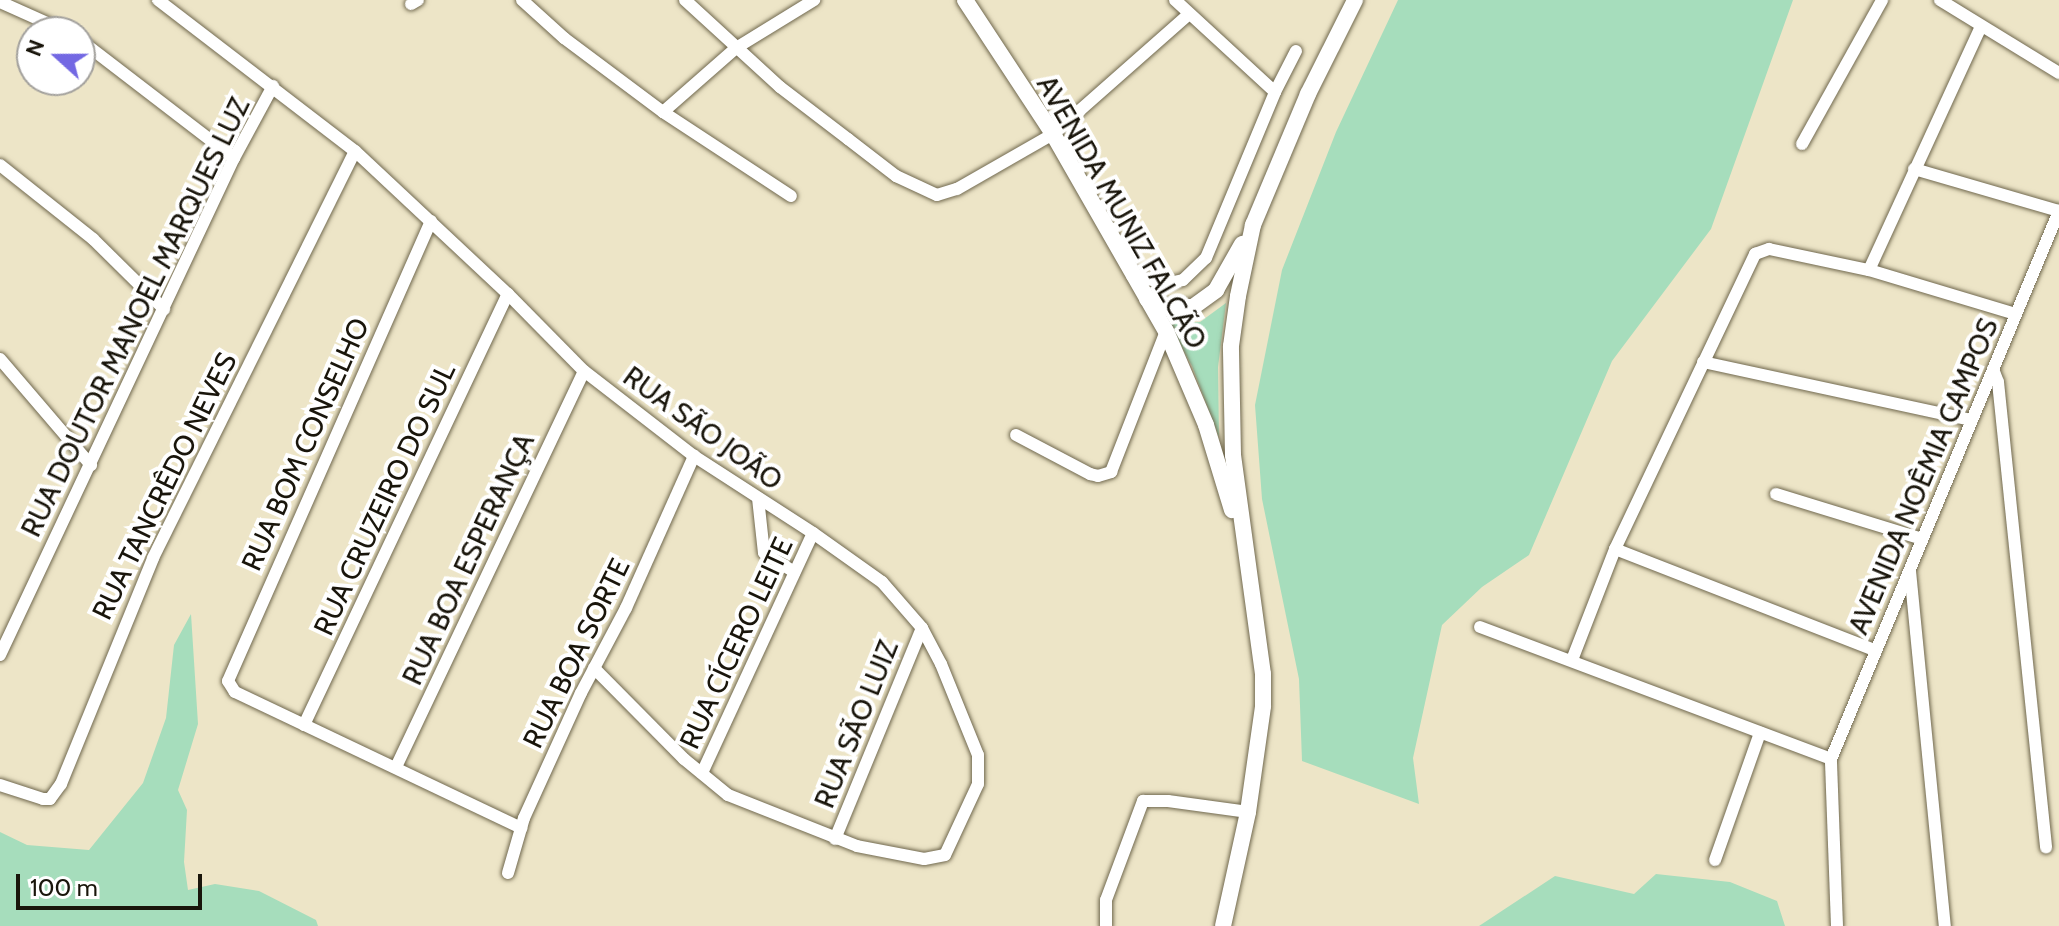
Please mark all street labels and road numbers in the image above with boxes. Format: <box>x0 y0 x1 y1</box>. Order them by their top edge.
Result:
street label: AVENIDA MUNIZ FALCÃO <box>1030 69 1214 355</box>
street label: RUA DOUTOR MANOEL MARQUES LUZ <box>14 92 256 542</box>
street label: RUA BOM CONSELHO <box>234 313 376 575</box>
street label: AVENIDA NOÊMIA CAMPOS <box>1841 313 2005 639</box>
street label: RUA TANCRÊDO NEVES <box>85 347 243 625</box>
street label: RUA CRUZEIRO DO SUL <box>306 358 462 640</box>
street label: RUA SÃO JOÃO <box>617 359 789 497</box>
street label: RUA BOA ESPERANÇA <box>395 428 541 690</box>
street label: RUA CÍCERO LEITE <box>672 532 800 754</box>
street label: RUA BOA SORTE <box>516 553 636 753</box>
street label: RUA SÃO LUIZ <box>807 635 905 813</box>

